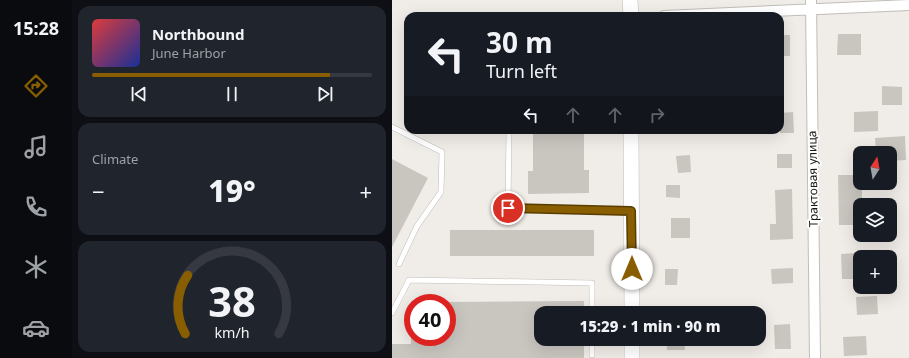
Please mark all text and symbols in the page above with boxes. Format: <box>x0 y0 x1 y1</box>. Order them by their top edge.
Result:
text: 15:28 <box>13 16 59 40</box>
text: 30 m <box>486 23 553 61</box>
text: Northbound <box>152 24 244 44</box>
icon: left <box>420 28 472 80</box>
text: June Harbor <box>152 44 226 62</box>
text: Turn left <box>486 59 557 83</box>
icon: directions <box>22 72 50 100</box>
icon: previous <box>128 83 150 105</box>
icon: pause <box>221 83 243 105</box>
icon: next <box>314 83 336 105</box>
icon: left <box>520 104 542 126</box>
icon: ahead <box>562 104 584 126</box>
icon: ahead <box>604 104 626 126</box>
icon: right <box>646 104 668 126</box>
street label: Трактовая улица <box>803 130 822 228</box>
icon: music <box>22 133 50 161</box>
north arrow <box>853 146 897 190</box>
map controls <box>853 146 897 294</box>
text: Climate <box>92 150 138 168</box>
text: 19° <box>208 170 256 211</box>
text: − <box>92 176 105 206</box>
text: + <box>359 176 372 206</box>
pin <box>491 191 525 225</box>
icon: phone <box>22 193 50 221</box>
icon: arrive <box>497 197 519 219</box>
button: layers <box>853 198 897 242</box>
position arrow <box>611 248 653 290</box>
button: + <box>853 250 897 294</box>
icon: climate <box>22 253 50 281</box>
text: 38 <box>208 273 256 329</box>
speed limit sign: 40 <box>404 294 456 346</box>
icon: car <box>22 314 50 342</box>
text: 15:29 · 1 min · 90 m <box>579 316 721 336</box>
text: km/h <box>214 323 250 342</box>

